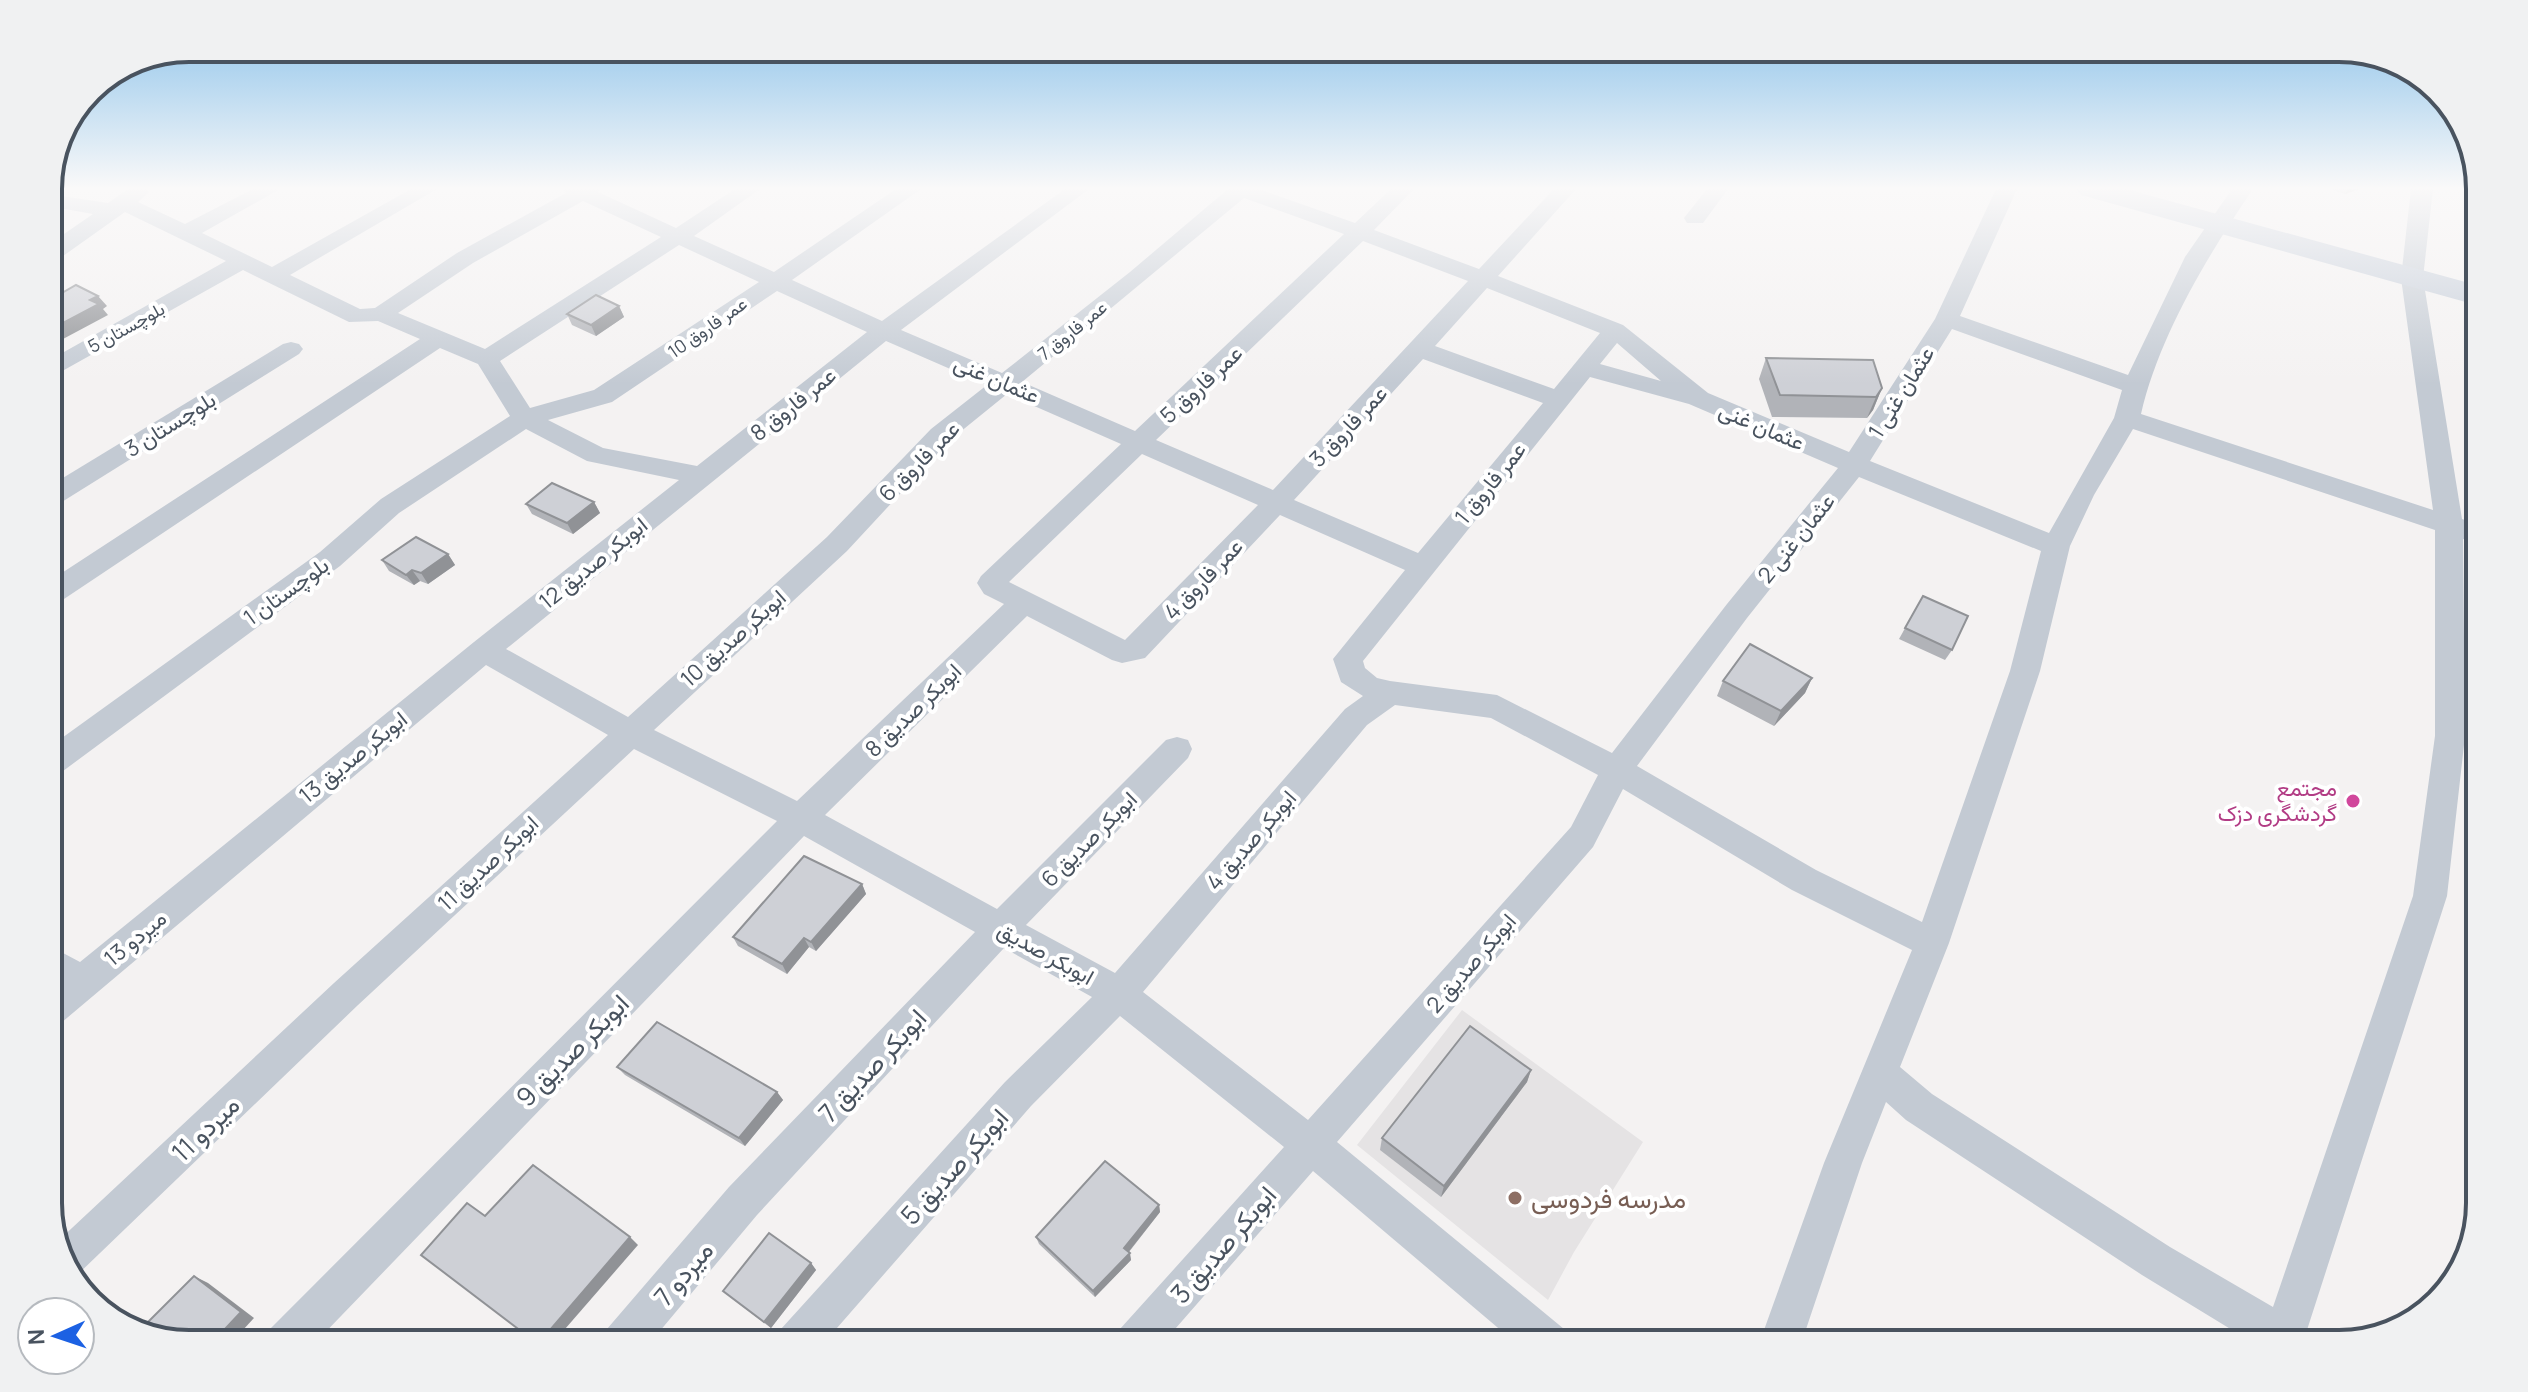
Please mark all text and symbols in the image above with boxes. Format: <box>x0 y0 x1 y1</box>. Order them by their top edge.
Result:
street label: عمر فاروق 10 <box>663 291 751 363</box>
street label: عمر فاروق 7 <box>1033 295 1111 365</box>
street label: بلوچستان 5 <box>83 296 169 359</box>
street label: عمر فاروق 5 <box>1153 338 1249 430</box>
street label: عثمان غنی 1 <box>1861 340 1941 444</box>
street label: عثمان غنی <box>950 348 1044 410</box>
street label: عمر فاروق 8 <box>744 360 842 448</box>
street label: عمر فاروق 3 <box>1302 379 1394 473</box>
street label: بلوچستان 3 <box>119 384 221 464</box>
street label: عثمان غنی <box>1715 395 1809 457</box>
street label: عمر فاروق 6 <box>872 414 966 508</box>
street label: عمر فاروق 1 <box>1448 435 1532 531</box>
street label: عثمان غنی 2 <box>1751 487 1841 589</box>
street label: ابوبکر صدیق 12 <box>532 510 654 616</box>
street label: عمر فاروق 4 <box>1157 532 1249 626</box>
street label: بلوچستان 1 <box>237 550 335 632</box>
street label: ابوبکر صدیق 10 <box>674 583 792 693</box>
street label: ابوبکر صدیق 8 <box>858 656 968 764</box>
street label: ابوبکر صدیق 13 <box>293 704 413 810</box>
place label: مجتمع گردشگری دزک <box>2218 773 2337 828</box>
street label: ابوبکر صدیق 4 <box>1199 784 1303 896</box>
street label: ابوبکر صدیق 6 <box>1035 785 1143 893</box>
marker: مجتمع گردشگری دزک <box>2344 792 2362 810</box>
street label: ابوبکر صدیق 11 <box>431 809 545 917</box>
street label: میردو 13 <box>98 903 172 973</box>
street label: ابوبکر صدیق 2 <box>1419 907 1523 1019</box>
street label: ابوبکر صدیق <box>992 914 1100 992</box>
street label: ابوبکر صدیق 9 <box>507 985 637 1115</box>
street label: ابوبکر صدیق 7 <box>810 1000 934 1130</box>
street label: میردو 11 <box>163 1087 247 1169</box>
street label: ابوبکر صدیق 5 <box>892 1100 1016 1232</box>
street label: ابوبکر صدیق 3 <box>1162 1178 1284 1310</box>
place label: مدرسه فردوسی <box>1531 1180 1686 1216</box>
marker: مدرسه فردوسی <box>1506 1189 1524 1207</box>
street label: میردو 7 <box>645 1233 721 1313</box>
north arrow <box>16 1296 96 1376</box>
text: N <box>21 1328 51 1346</box>

